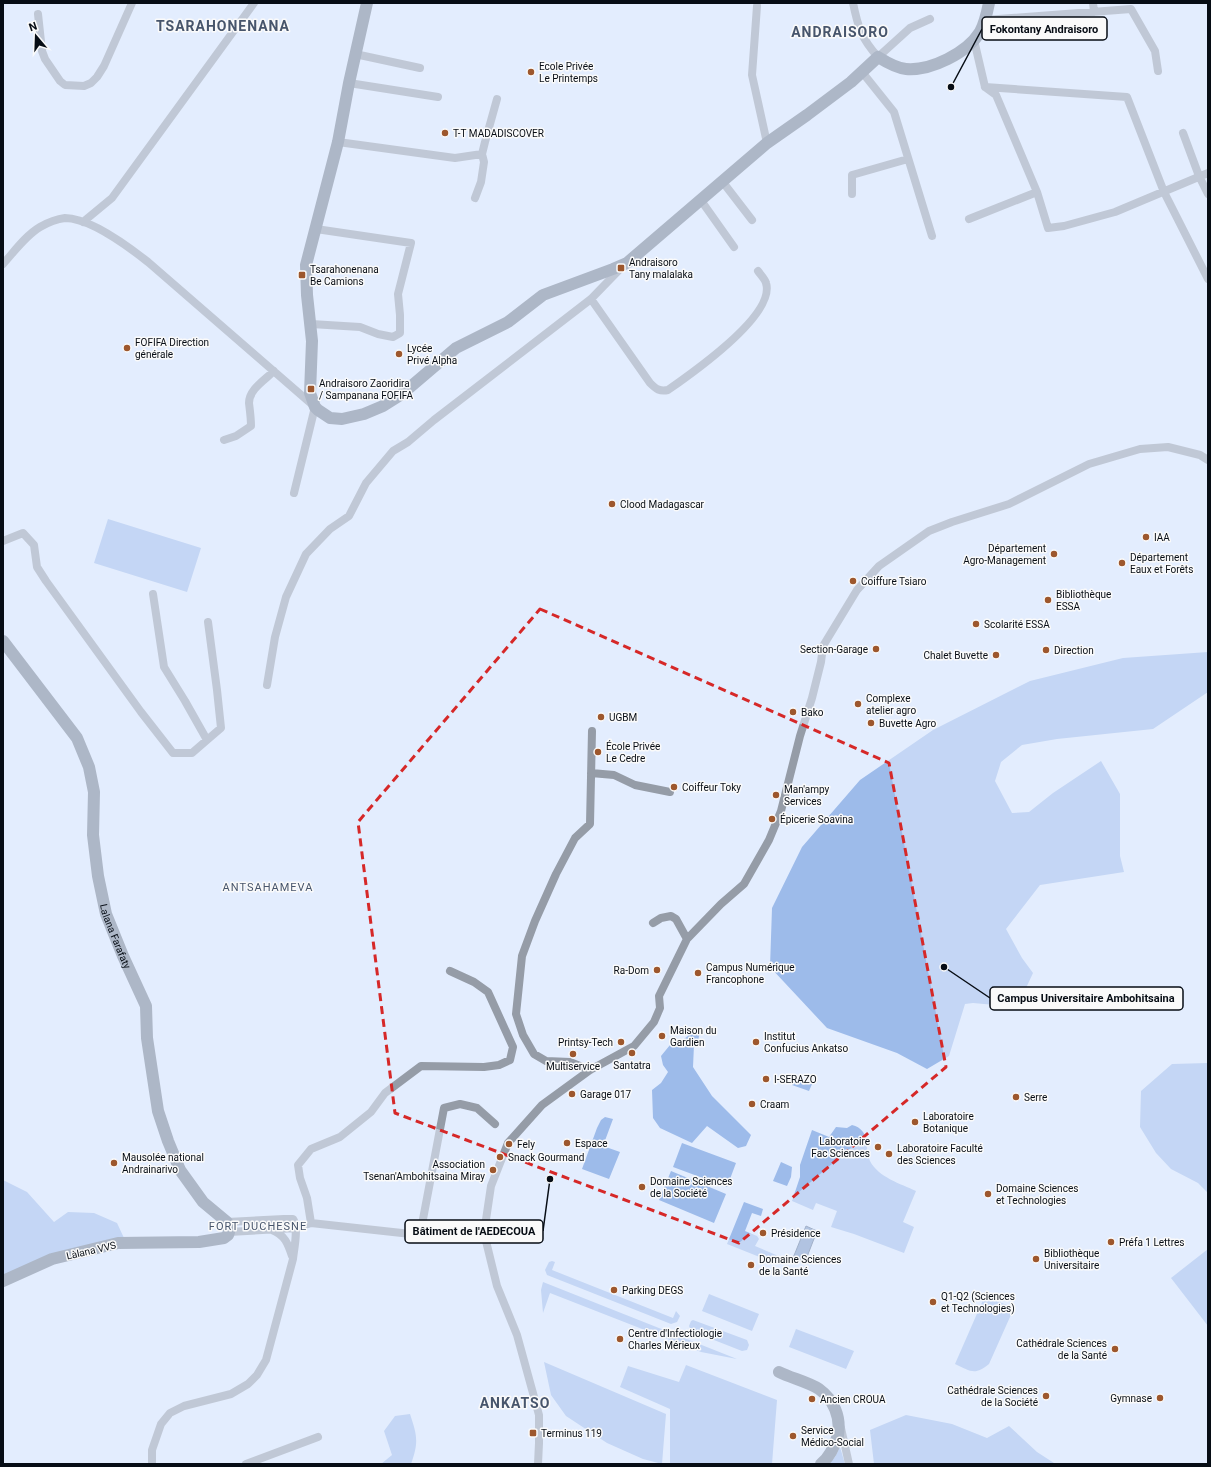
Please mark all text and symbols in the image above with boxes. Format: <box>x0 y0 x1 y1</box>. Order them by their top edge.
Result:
north arrow <box>16 16 56 56</box>
callout: Fokontany Andraisoro <box>982 17 1107 40</box>
district label: TSARAHONENANA <box>156 18 290 34</box>
text: N <box>27 20 39 34</box>
text: Fokontany Andraisoro <box>990 23 1098 36</box>
district label: ANDRAISORO <box>791 24 889 40</box>
place label: Ecole Privée Le Printemps <box>539 61 598 84</box>
marker: Ecole Privée Le Printemps <box>526 67 536 77</box>
marker: T-T MADADISCOVER <box>440 128 450 138</box>
place label: T-T MADADISCOVER <box>453 128 544 139</box>
place label: Andraisoro Tany malalaka <box>629 257 693 280</box>
marker: Andraisoro Tany malalaka <box>616 263 626 273</box>
place label: Tsarahonenana Be Camions <box>310 264 379 287</box>
marker: Tsarahonenana Be Camions <box>297 270 307 280</box>
place label: FOFIFA Direction générale <box>135 337 209 360</box>
marker: FOFIFA Direction générale <box>122 343 132 353</box>
place label: Lycée Privé Alpha <box>407 343 457 366</box>
marker: Lycée Privé Alpha <box>394 349 404 359</box>
place label: Andraisoro Zaoridira / Sampanana FOFIFA <box>319 378 414 401</box>
marker: Andraisoro Zaoridira / Sampanana FOFIFA <box>306 384 316 394</box>
marker: Clood Madagascar <box>607 499 617 509</box>
place label: Clood Madagascar <box>620 499 705 510</box>
marker: IAA <box>1141 532 1151 542</box>
place label: IAA <box>1154 532 1170 543</box>
place label: Département Agro-Management <box>963 543 1046 566</box>
marker: Département Agro-Management <box>1049 549 1059 559</box>
place label: Département Eaux et Forêts <box>1130 552 1193 575</box>
marker: Département Eaux et Forêts <box>1117 558 1127 568</box>
marker: Coiffure Tsiaro <box>848 576 858 586</box>
place label: Coiffure Tsiaro <box>861 576 927 587</box>
place label: Bibliothèque ESSA <box>1056 589 1111 612</box>
marker: Bibliothèque ESSA <box>1043 595 1053 605</box>
marker: Scolarité ESSA <box>971 619 981 629</box>
place label: Scolarité ESSA <box>984 619 1050 630</box>
place label: Section-Garage <box>800 644 868 655</box>
marker: Section-Garage <box>871 644 881 654</box>
marker: Direction <box>1041 645 1051 655</box>
place label: Direction <box>1054 645 1094 656</box>
place label: Chalet Buvette <box>923 650 988 661</box>
marker: Chalet Buvette <box>991 650 1001 660</box>
place label: Complexe atelier agro <box>866 693 916 716</box>
marker: Complexe atelier agro <box>853 699 863 709</box>
marker: Bako <box>788 707 798 717</box>
place label: Bako <box>801 707 824 718</box>
marker: UGBM <box>596 712 606 722</box>
place label: UGBM <box>609 712 637 723</box>
marker: Buvette Agro <box>866 718 876 728</box>
place label: Buvette Agro <box>879 718 937 729</box>
place label: École Privée Le Cedre <box>606 740 660 764</box>
marker: École Privée Le Cedre <box>593 747 603 757</box>
marker: Coiffeur Toky <box>669 782 679 792</box>
place label: Coiffeur Toky <box>682 782 741 793</box>
place label: Man'ampy Services <box>784 784 829 807</box>
marker: Man'ampy Services <box>771 790 781 800</box>
place label: Épicerie Soavina <box>780 813 853 825</box>
marker: Épicerie Soavina <box>767 814 777 824</box>
district label: ANTSAHAMEVA <box>223 881 313 894</box>
street label: Lalana Farafaty <box>98 903 133 971</box>
place label: Campus Numérique Francophone <box>706 962 795 985</box>
place label: Ra-Dom <box>614 965 649 976</box>
marker: Ra-Dom <box>652 965 662 975</box>
marker: Campus Numérique Francophone <box>693 968 703 978</box>
callout: Campus Universitaire Ambohitsaina <box>990 987 1183 1010</box>
text: Campus Universitaire Ambohitsaina <box>997 992 1175 1005</box>
place label: Maison du Gardien <box>670 1025 717 1048</box>
marker: Maison du Gardien <box>657 1031 667 1041</box>
place label: Institut Confucius Ankatso <box>764 1031 849 1054</box>
place label: Printsy-Tech <box>558 1037 613 1048</box>
marker: Printsy-Tech <box>616 1037 626 1047</box>
marker: Institut Confucius Ankatso <box>751 1037 761 1047</box>
marker: Santatra <box>627 1048 637 1058</box>
marker: Multiservice <box>568 1049 578 1059</box>
place label: Santatra <box>613 1060 651 1071</box>
place label: Multiservice <box>546 1061 600 1072</box>
marker: I-SERAZO <box>761 1074 771 1084</box>
place label: I-SERAZO <box>774 1074 817 1085</box>
marker: Garage 017 <box>567 1089 577 1099</box>
place label: Garage 017 <box>580 1089 632 1100</box>
marker: Serre <box>1011 1092 1021 1102</box>
place label: Serre <box>1024 1092 1047 1103</box>
marker: Craam <box>747 1099 757 1109</box>
place label: Craam <box>760 1099 790 1110</box>
place label: Laboratoire Botanique <box>923 1111 974 1134</box>
marker: Laboratoire Botanique <box>910 1117 920 1127</box>
place label: Laboratoire Fac Sciences <box>811 1136 870 1159</box>
marker: Espace <box>562 1138 572 1148</box>
place label: Espace <box>575 1138 607 1149</box>
marker: Fely <box>504 1139 514 1149</box>
place label: Fely <box>517 1139 535 1150</box>
marker: Laboratoire Fac Sciences <box>873 1142 883 1152</box>
place label: Laboratoire Faculté des Sciences <box>897 1143 983 1166</box>
marker: Laboratoire Faculté des Sciences <box>884 1149 894 1159</box>
place label: Mausolée national Andrainarivo <box>122 1152 204 1175</box>
marker: Snack Gourmand <box>495 1152 505 1162</box>
place label: Snack Gourmand <box>508 1152 584 1163</box>
marker: Mausolée national Andrainarivo <box>109 1158 119 1168</box>
place label: Association Tsenan'Ambohitsaina Miray <box>363 1159 485 1182</box>
marker: Association Tsenan'Ambohitsaina Miray <box>488 1165 498 1175</box>
place label: Domaine Sciences de la Société <box>650 1176 732 1199</box>
marker: Domaine Sciences de la Société <box>637 1182 647 1192</box>
place label: Domaine Sciences et Technologies <box>996 1183 1078 1206</box>
marker: Domaine Sciences et Technologies <box>983 1189 993 1199</box>
district label: FORT DUCHESNE <box>209 1220 307 1233</box>
callout: Bâtiment de l'AEDECOUA <box>405 1220 543 1243</box>
text: Bâtiment de l'AEDECOUA <box>413 1225 536 1238</box>
marker: Présidence <box>758 1228 768 1238</box>
place label: Présidence <box>771 1228 821 1239</box>
marker: Préfa 1 Lettres <box>1106 1237 1116 1247</box>
place label: Préfa 1 Lettres <box>1119 1237 1184 1248</box>
street label: Làlana VVS <box>65 1239 117 1262</box>
place label: Bibliothèque Universitaire <box>1044 1248 1099 1271</box>
place label: Domaine Sciences de la Santé <box>759 1254 841 1277</box>
marker: Bibliothèque Universitaire <box>1031 1254 1041 1264</box>
marker: Domaine Sciences de la Santé <box>746 1260 756 1270</box>
marker: Parking DEGS <box>609 1285 619 1295</box>
place label: Parking DEGS <box>622 1285 683 1296</box>
place label: Q1-Q2 (Sciences et Technologies) <box>941 1291 1015 1315</box>
marker: Q1-Q2 (Sciences et Technologies) <box>928 1297 938 1307</box>
place label: Centre d'Infectiologie Charles Mérieux <box>628 1328 722 1351</box>
marker: Centre d'Infectiologie Charles Mérieux <box>615 1334 625 1344</box>
place label: Cathédrale Sciences de la Santé <box>1016 1338 1107 1361</box>
marker: Cathédrale Sciences de la Santé <box>1110 1344 1120 1354</box>
place label: Cathédrale Sciences de la Société <box>947 1385 1038 1408</box>
marker: Cathédrale Sciences de la Société <box>1041 1391 1051 1401</box>
place label: Gymnase <box>1110 1393 1152 1404</box>
marker: Gymnase <box>1155 1393 1165 1403</box>
marker: Ancien CROUA <box>807 1394 817 1404</box>
place label: Ancien CROUA <box>820 1394 886 1405</box>
district label: ANKATSO <box>480 1395 550 1411</box>
place label: Service Médico-Social <box>801 1425 864 1448</box>
marker: Terminus 119 <box>528 1428 538 1438</box>
place label: Terminus 119 <box>541 1428 602 1439</box>
marker: Service Médico-Social <box>788 1431 798 1441</box>

